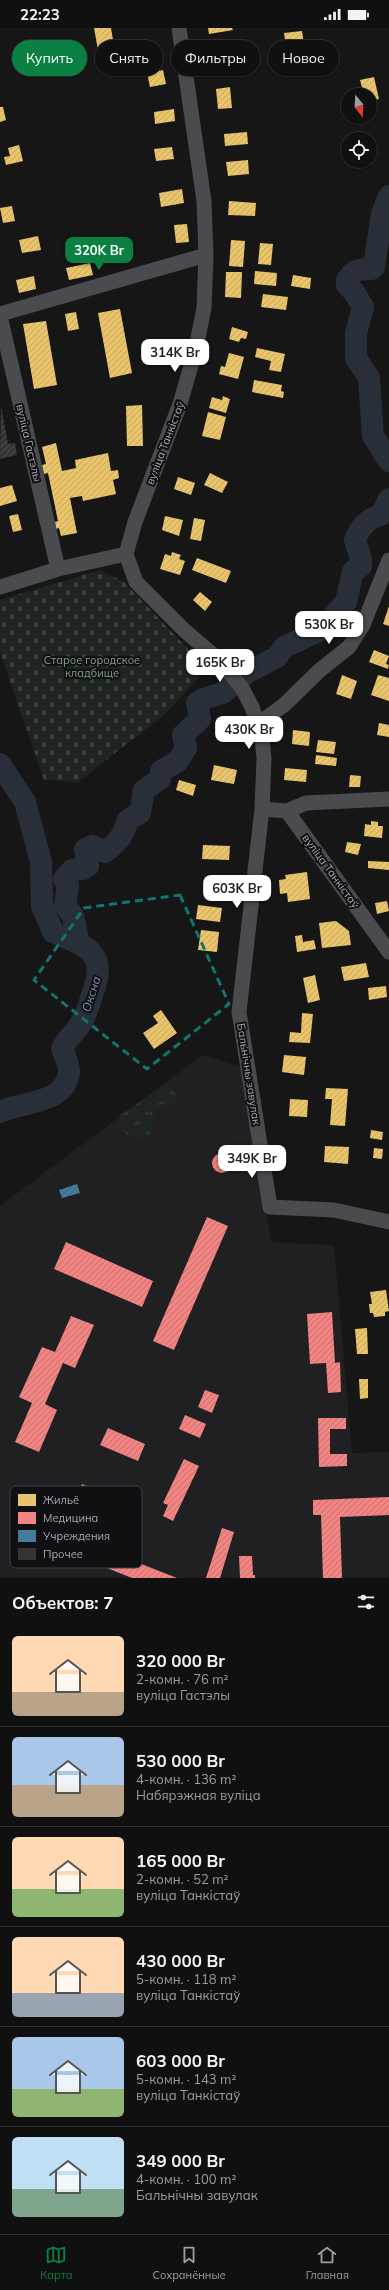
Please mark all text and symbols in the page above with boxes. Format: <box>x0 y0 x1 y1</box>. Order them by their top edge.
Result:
text: 22:23 <box>20 5 60 24</box>
chip: Купить <box>12 40 87 76</box>
chip: Снять <box>95 40 163 76</box>
chip: Фильтры <box>171 40 260 76</box>
chip: Новое <box>268 40 339 76</box>
north arrow <box>341 88 377 124</box>
map controls <box>341 88 377 168</box>
button: locate <box>341 132 377 168</box>
pin: 320K Br <box>62 237 136 271</box>
text: 320K Br <box>74 242 124 258</box>
pin: 314K Br <box>138 339 212 373</box>
text: 314K Br <box>150 344 200 360</box>
street label: вуліца Танкістаў <box>143 399 187 487</box>
street label: вуліца Гастэлы <box>13 403 45 483</box>
pin: 530K Br <box>292 611 366 645</box>
text: 530K Br <box>304 616 354 632</box>
pin: 165K Br <box>183 649 257 683</box>
park label: Старое городское кладбище <box>44 653 140 680</box>
text: 165K Br <box>195 654 245 670</box>
pin: 430K Br <box>212 716 286 750</box>
text: 430K Br <box>224 721 274 737</box>
street label: вуліца Танкістаў <box>299 831 363 911</box>
pin: 603K Br <box>200 875 274 909</box>
text: 603K Br <box>212 880 262 896</box>
water label: Оксна <box>78 974 104 1014</box>
street label: Бальнічны завулак <box>234 1022 264 1126</box>
pin: 349K Br <box>215 1145 289 1179</box>
text: 349K Br <box>227 1150 277 1166</box>
legend <box>10 1486 142 1568</box>
text: Жильё <box>43 1493 79 1507</box>
text: Медицина <box>43 1511 98 1525</box>
text: Учреждения <box>42 1529 110 1543</box>
text: Прочее <box>43 1547 83 1561</box>
icon: filters <box>355 1591 377 1613</box>
text: Объектов: 7 <box>12 1592 113 1613</box>
text: 320 000 Br <box>136 1650 225 1671</box>
icon: home <box>44 1652 92 1700</box>
text: 2-комн. · 76 m² <box>136 1671 229 1687</box>
text: вуліца Гастэлы <box>136 1687 230 1703</box>
text: 530 000 Br <box>136 1750 225 1771</box>
icon: home <box>44 1753 92 1801</box>
text: 4-комн. · 136 m² <box>136 1771 236 1787</box>
text: Набярэжная вуліца <box>136 1787 261 1803</box>
text: 165 000 Br <box>136 1850 225 1871</box>
icon: home <box>44 1853 92 1901</box>
text: 2-комн. · 52 m² <box>136 1871 229 1887</box>
text: вуліца Танкістаў <box>136 1887 240 1903</box>
text: 430 000 Br <box>136 1950 225 1971</box>
icon: home <box>44 1953 92 2001</box>
text: 5-комн. · 118 m² <box>136 1971 236 1987</box>
text: вуліца Танкістаў <box>136 1987 240 2003</box>
text: 603 000 Br <box>136 2050 225 2071</box>
icon: home <box>44 2053 92 2101</box>
text: 5-комн. · 143 m² <box>136 2071 236 2087</box>
text: вуліца Танкістаў <box>136 2087 240 2103</box>
text: 349 000 Br <box>136 2150 225 2171</box>
icon: home <box>44 2153 92 2201</box>
text: 4-комн. · 100 m² <box>136 2171 236 2187</box>
text: Бальнічны завулак <box>136 2187 258 2203</box>
tab: Карта <box>40 2244 72 2282</box>
tab: Сохранённые <box>152 2244 226 2282</box>
tab: Главная <box>306 2244 349 2282</box>

